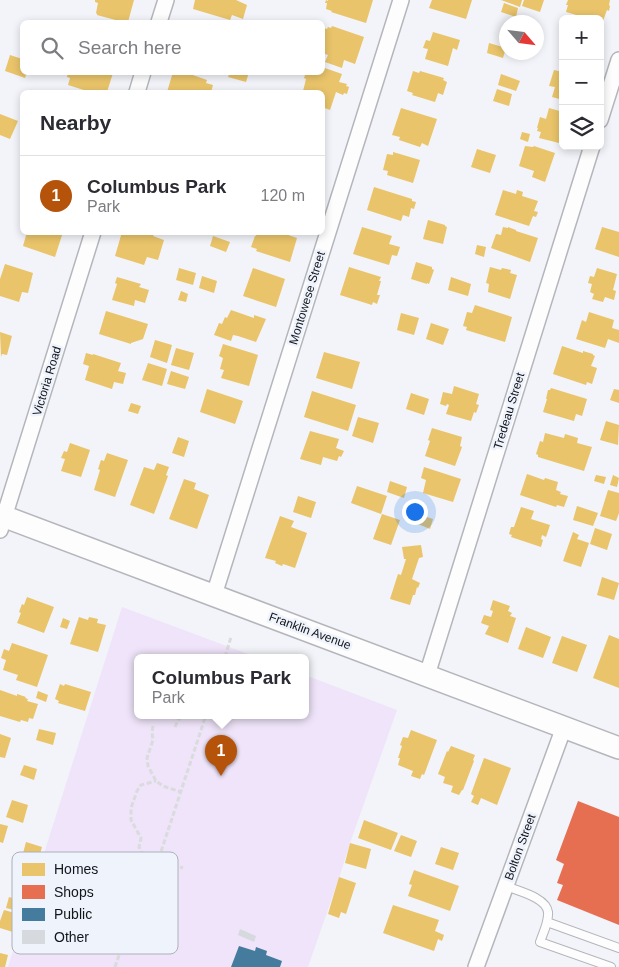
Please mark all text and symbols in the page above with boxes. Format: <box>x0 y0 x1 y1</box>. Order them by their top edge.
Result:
north arrow <box>499 15 544 60</box>
map controls <box>559 15 604 150</box>
button: + <box>559 15 604 60</box>
search box <box>20 20 325 75</box>
icon: search <box>38 34 66 62</box>
text: Search here <box>78 37 182 58</box>
button: − <box>559 60 604 105</box>
button: layers <box>559 105 604 150</box>
text: Nearby <box>40 111 111 134</box>
text: Columbus Park <box>87 176 226 197</box>
text: 1 <box>52 187 60 204</box>
text: 120 m <box>261 187 305 204</box>
text: Park <box>87 198 120 215</box>
street label: Montowese Street <box>286 249 328 346</box>
street label: Victoria Road <box>30 345 64 417</box>
street label: Tredeau Street <box>491 370 528 451</box>
your location <box>402 499 428 525</box>
street label: Franklin Avenue <box>267 610 353 652</box>
popup <box>134 654 309 719</box>
text: Columbus Park <box>152 667 291 688</box>
text: Park <box>152 689 185 706</box>
pin: 1 <box>205 735 237 776</box>
street label: Bolton Street <box>502 811 539 882</box>
legend <box>12 852 178 954</box>
text: Homes <box>54 861 98 877</box>
text: Shops <box>54 884 94 900</box>
text: Public <box>54 906 92 922</box>
text: Other <box>54 929 89 945</box>

